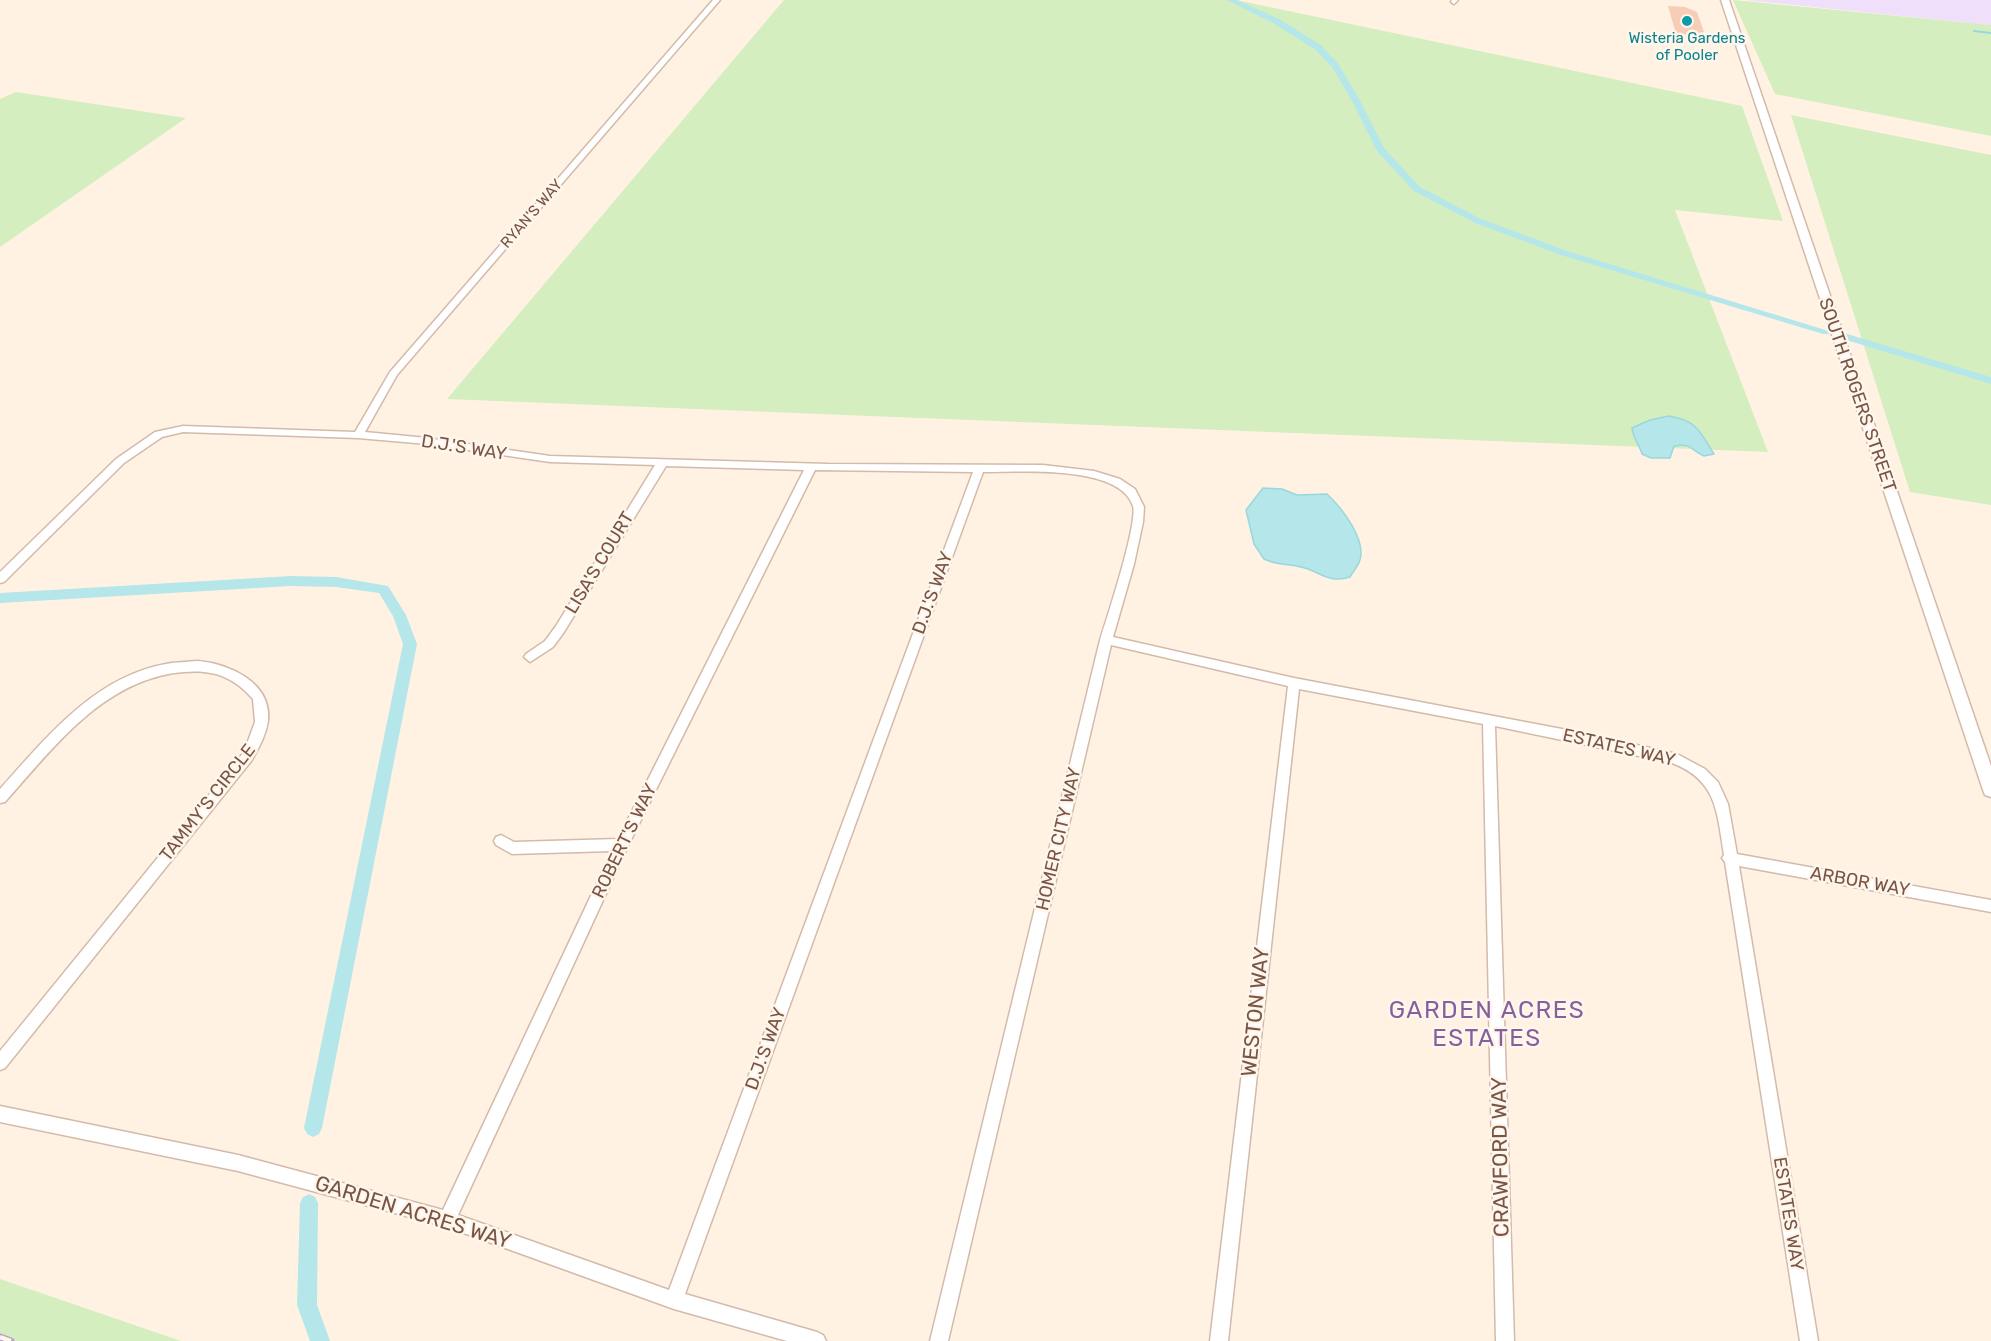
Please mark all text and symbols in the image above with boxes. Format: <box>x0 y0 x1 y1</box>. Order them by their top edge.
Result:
marker: Wisteria Gardens of Pooler <box>1680 14 1694 28</box>
place label: Wisteria Gardens of Pooler <box>1629 30 1745 65</box>
street label: RYAN'S WAY <box>497 176 567 252</box>
street label: SOUTH ROGERS STREET <box>1814 295 1900 495</box>
street label: D.J.'S WAY <box>420 431 508 465</box>
street label: LISA'S COURT <box>561 508 639 618</box>
street label: D.J.'S WAY <box>908 549 958 637</box>
street label: ESTATES WAY <box>1561 725 1677 771</box>
street label: TAMMY'S CIRCLE <box>156 740 260 866</box>
street label: HOMER CITY WAY <box>1032 765 1086 913</box>
street label: ROBERT'S WAY <box>588 780 662 902</box>
street label: ARBOR WAY <box>1809 863 1911 901</box>
street label: WESTON WAY <box>1237 946 1275 1078</box>
district label: GARDEN ACRES ESTATES <box>1389 997 1585 1053</box>
street label: D.J.'S WAY <box>741 1005 791 1093</box>
street label: CRAWFORD WAY <box>1487 1077 1515 1237</box>
street label: ESTATES WAY <box>1768 1155 1808 1273</box>
street label: GARDEN ACRES WAY <box>312 1171 514 1255</box>

